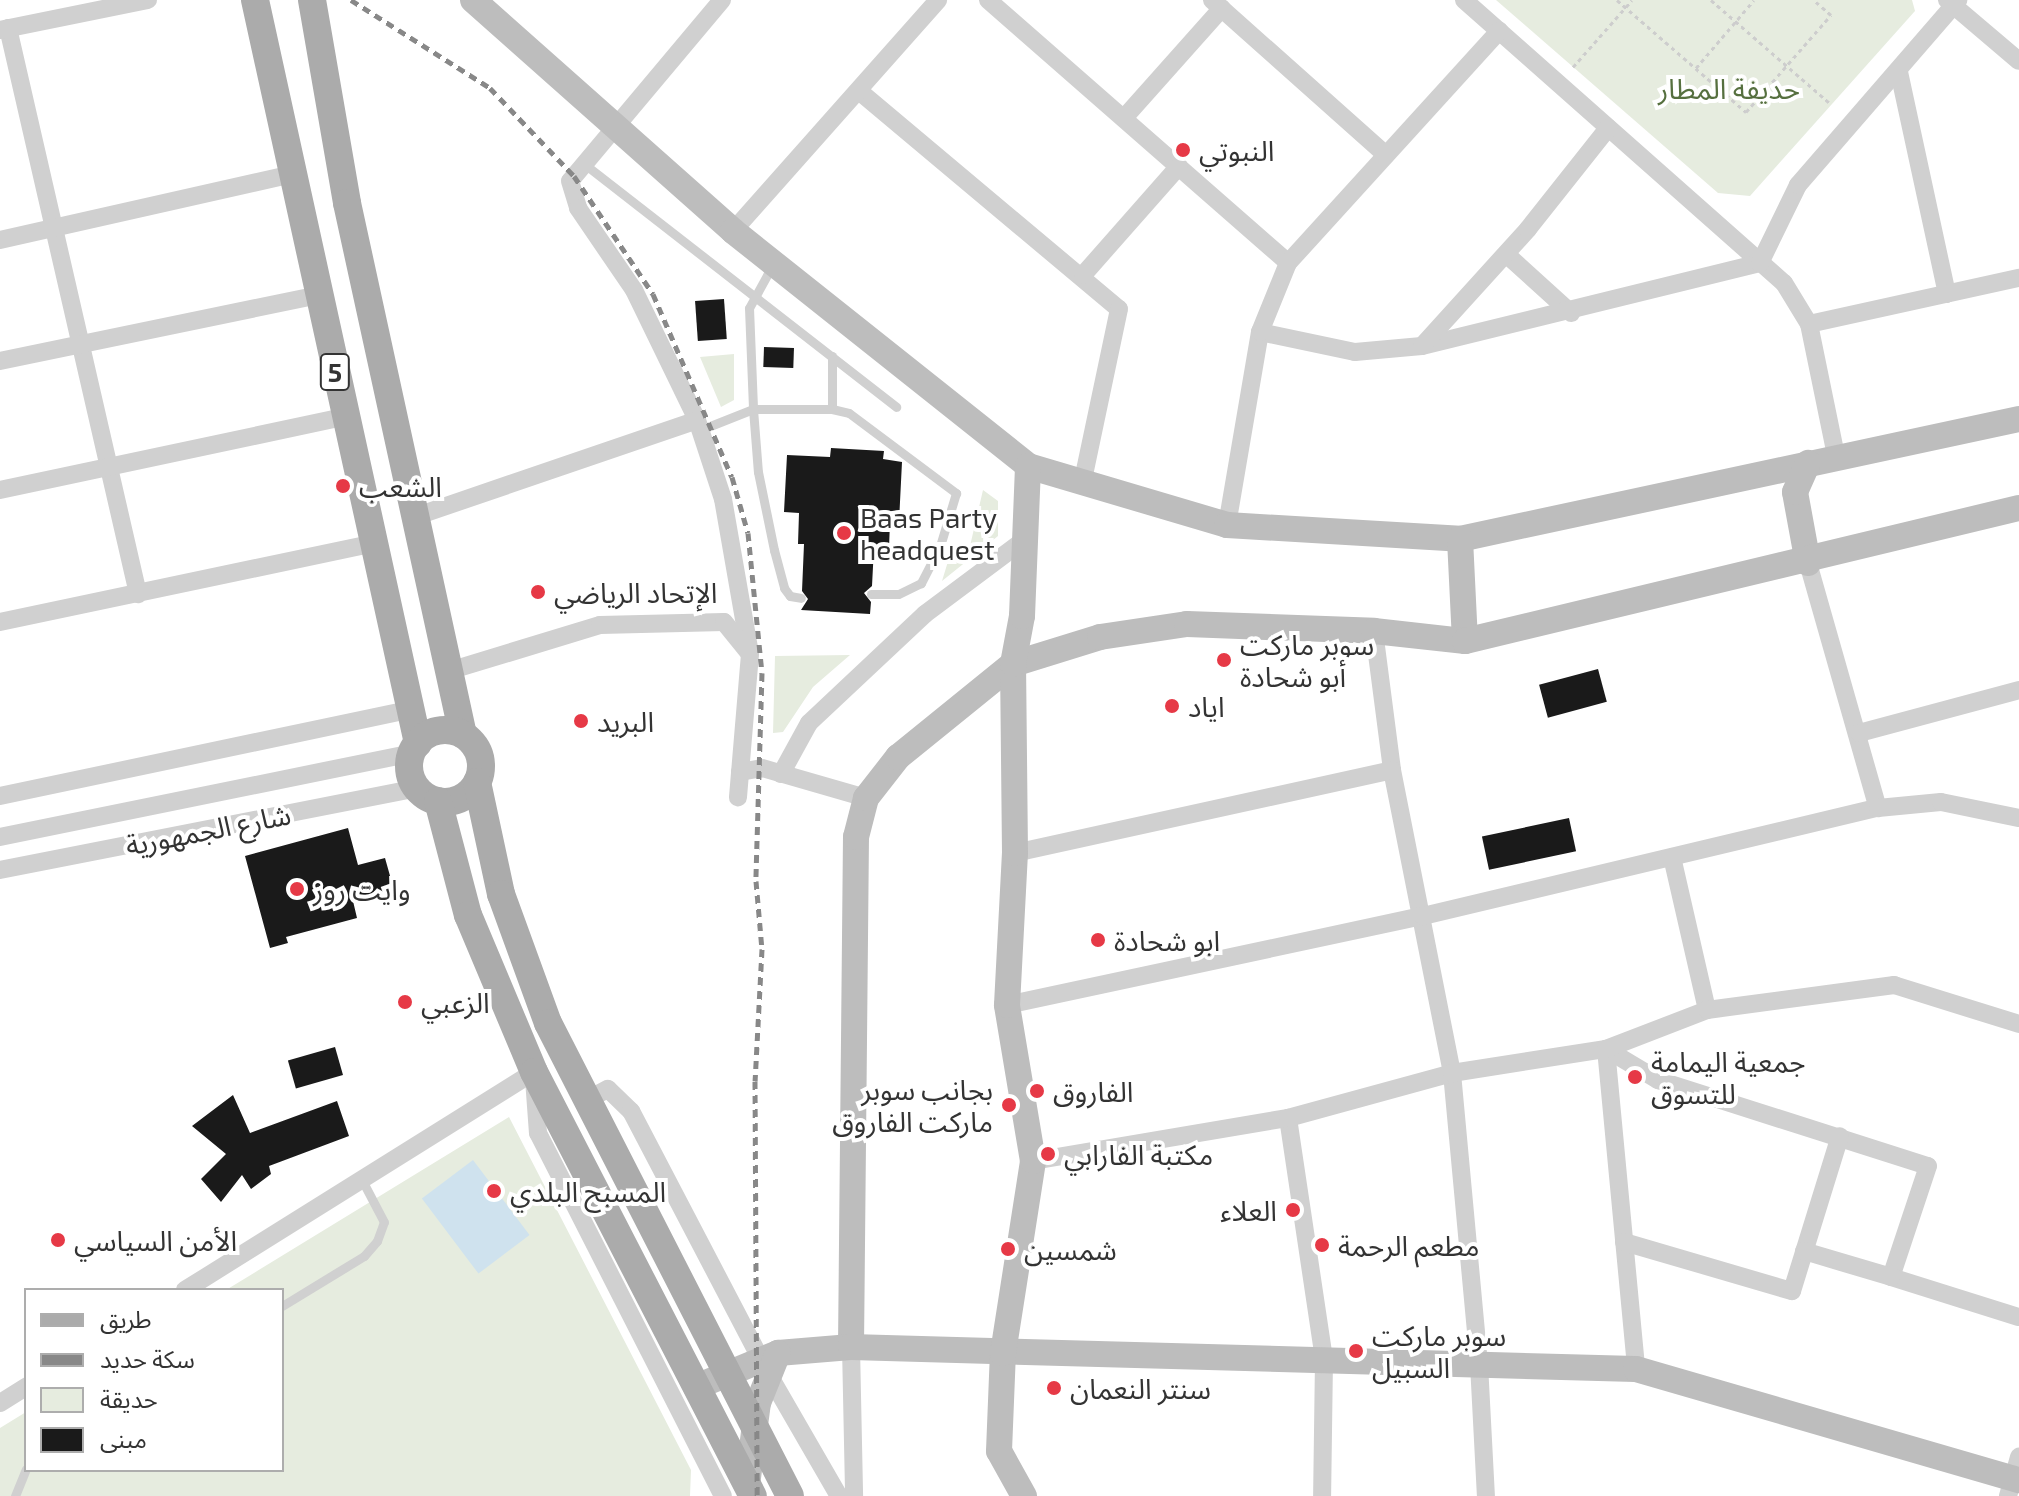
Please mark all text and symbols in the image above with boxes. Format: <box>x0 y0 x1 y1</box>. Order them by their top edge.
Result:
park label: حديفة المطار <box>1658 71 1800 105</box>
place label: النبوتي <box>1199 133 1274 167</box>
marker: النبوتي <box>1174 141 1192 159</box>
road number: 5 <box>319 350 351 394</box>
place label: الشعب <box>359 469 442 503</box>
marker: الشعب <box>334 477 352 495</box>
place label: Baas Party headquest <box>860 500 997 566</box>
marker: Baas Party headquest <box>835 524 853 542</box>
place label: الإتحاد الرياضي <box>554 575 718 609</box>
marker: الإتحاد الرياضي <box>529 583 547 601</box>
place label: سوبر ماركت أبو شحادة <box>1240 627 1374 693</box>
marker: سوبر ماركت أبو شحادة <box>1215 651 1233 669</box>
place label: اياد <box>1188 689 1225 723</box>
marker: اياد <box>1163 697 1181 715</box>
place label: البريد <box>597 704 654 738</box>
marker: البريد <box>572 712 590 730</box>
street label: شارع الجمهورية <box>123 797 293 861</box>
place label: وايت روز <box>313 872 410 906</box>
marker: وايت روز <box>288 880 306 898</box>
place label: ابو شحادة <box>1114 923 1220 957</box>
marker: ابو شحادة <box>1089 931 1107 949</box>
place label: الزعبي <box>421 985 490 1019</box>
marker: الزعبي <box>396 993 414 1011</box>
place label: جمعية اليمامة للتسوق <box>1651 1044 1806 1110</box>
marker: جمعية اليمامة للتسوق <box>1626 1068 1644 1086</box>
place label: بجانب سوبر ماركت الفاروق <box>832 1072 993 1138</box>
place label: الفاروق <box>1053 1074 1133 1108</box>
marker: الفاروق <box>1028 1082 1046 1100</box>
marker: بجانب سوبر ماركت الفاروق <box>1000 1096 1018 1114</box>
place label: مكتبة الفارابي <box>1064 1137 1213 1171</box>
marker: مكتبة الفارابي <box>1039 1145 1057 1163</box>
place label: المسبح البلدي <box>510 1174 666 1208</box>
marker: المسبح البلدي <box>485 1182 503 1200</box>
place label: العلاء <box>1220 1193 1277 1227</box>
marker: العلاء <box>1284 1201 1302 1219</box>
place label: الأمن السياسي <box>74 1223 237 1257</box>
place label: مطعم الرحمة <box>1338 1228 1479 1262</box>
marker: الأمن السياسي <box>49 1231 67 1249</box>
place label: شمسين <box>1024 1232 1117 1266</box>
marker: مطعم الرحمة <box>1313 1236 1331 1254</box>
marker: شمسين <box>999 1240 1017 1258</box>
legend <box>24 1288 284 1472</box>
text: طريق <box>100 1304 152 1333</box>
place label: سوبر ماركت السبيل <box>1372 1318 1506 1384</box>
marker: سوبر ماركت السبيل <box>1347 1342 1365 1360</box>
text: سكة حديد <box>100 1344 195 1373</box>
place label: سنتر النعمان <box>1070 1371 1211 1405</box>
marker: سنتر النعمان <box>1045 1379 1063 1397</box>
text: حديقة <box>100 1384 158 1413</box>
text: مبنى <box>100 1424 147 1453</box>

